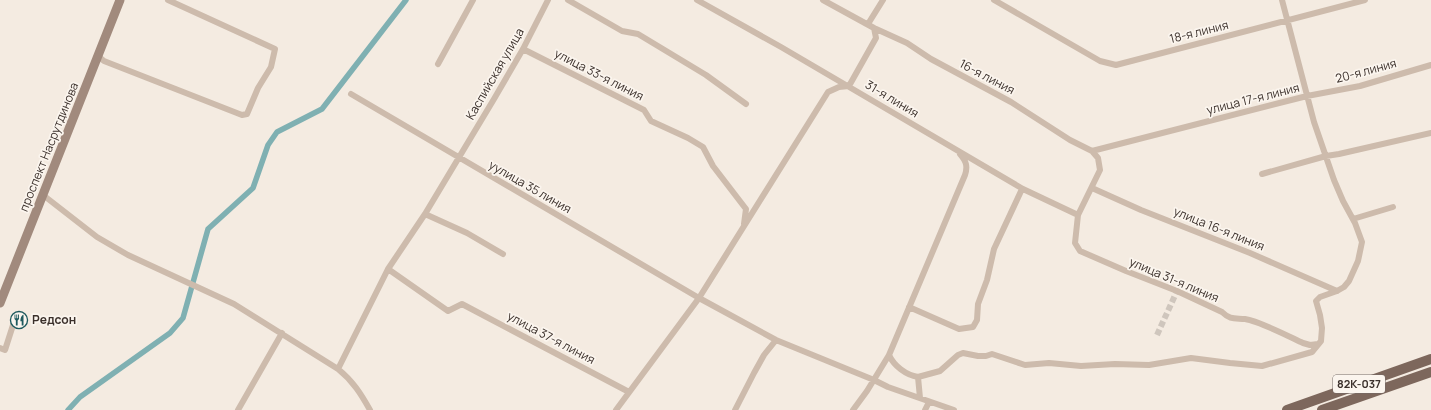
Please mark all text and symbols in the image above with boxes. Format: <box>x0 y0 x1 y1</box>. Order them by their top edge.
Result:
street label: 18-я линия <box>1168 16 1230 47</box>
street label: Каспийская улица <box>461 25 528 123</box>
street label: улица 33-я линия <box>552 45 647 104</box>
street label: 20-я линия <box>1333 54 1398 87</box>
street label: 16-я линия <box>957 55 1018 98</box>
street label: 31-я линия <box>862 76 922 121</box>
street label: улица 17-я линия <box>1205 79 1301 118</box>
street label: проспект Насрутдинова <box>15 80 82 214</box>
street label: уулица 35 линия <box>486 156 575 217</box>
street label: улица 16-я линия <box>1171 203 1267 255</box>
street label: улица 31-я линия <box>1127 253 1222 306</box>
street label: улица 37-я линия <box>504 307 598 368</box>
restaurant icon: Редсон <box>9 310 29 330</box>
place label: Редсон <box>32 311 76 328</box>
road number: 82К-037 <box>1333 375 1385 393</box>

